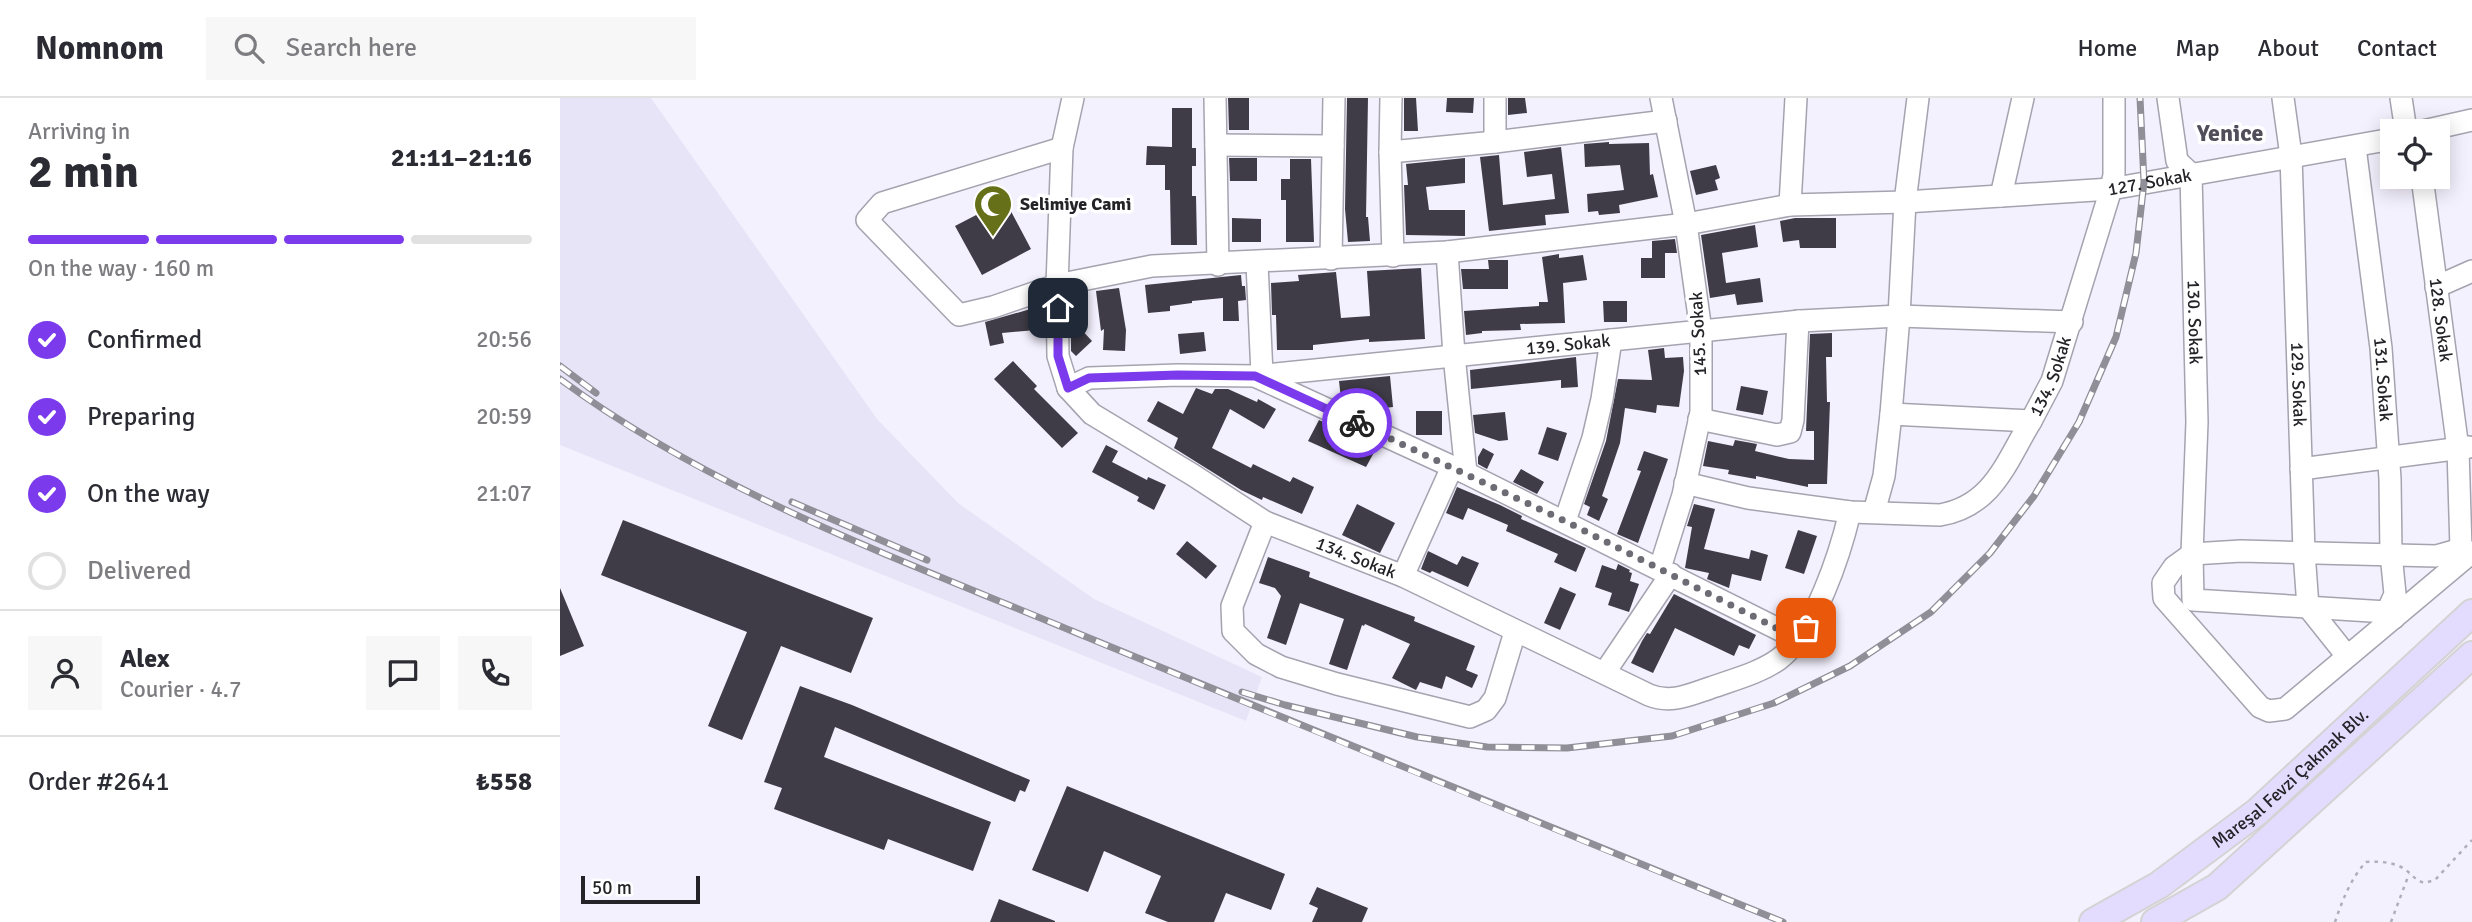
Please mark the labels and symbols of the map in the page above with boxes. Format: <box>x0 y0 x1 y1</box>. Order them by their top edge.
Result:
district label: Yenice <box>2196 118 2263 148</box>
street label: 127. Sokak <box>2106 164 2193 200</box>
mosque icon: Selimiye Cami <box>972 183 1014 238</box>
place label: Selimiye Cami <box>1020 193 1131 215</box>
street label: 128. Sokak <box>2424 276 2457 363</box>
pin <box>1028 278 1088 338</box>
street label: 130. Sokak <box>2183 280 2207 365</box>
street label: 145. Sokak <box>1685 291 1711 377</box>
street label: 139. Sokak <box>1525 329 1611 360</box>
street label: 134. Sokak <box>2024 334 2076 420</box>
street label: 131. Sokak <box>2369 336 2397 422</box>
street label: 129. Sokak <box>2286 342 2311 427</box>
courier <box>1322 388 1392 458</box>
street label: 134. Sokak <box>1313 532 1399 583</box>
pin <box>1776 598 1836 658</box>
street label: Mareşal Fevzi Çakmak Blv. <box>2207 703 2373 853</box>
scale bar <box>581 873 700 905</box>

